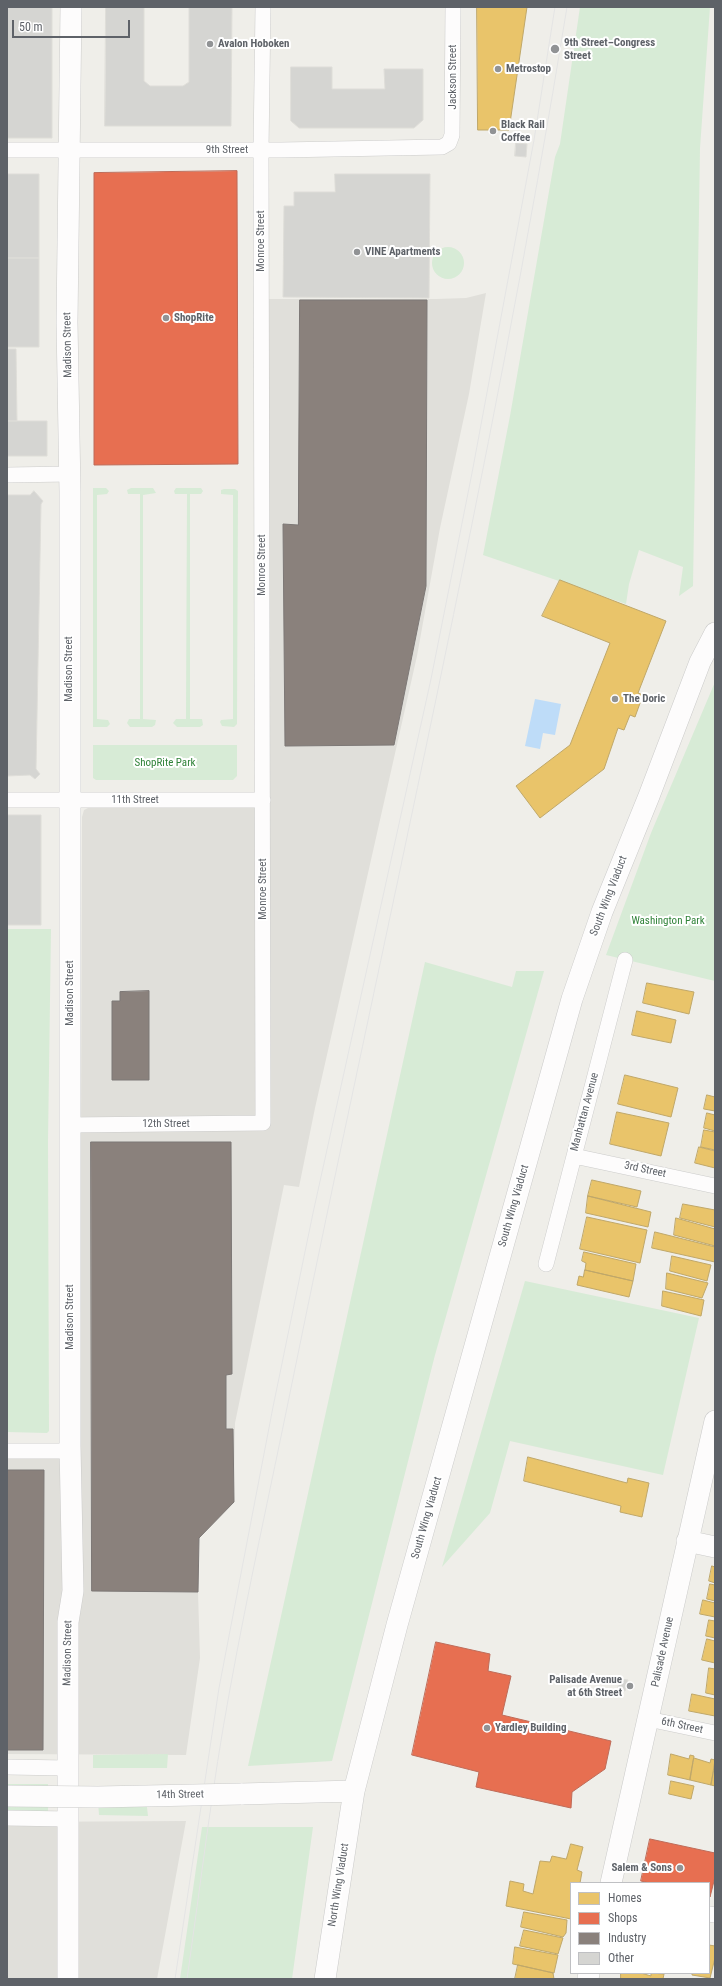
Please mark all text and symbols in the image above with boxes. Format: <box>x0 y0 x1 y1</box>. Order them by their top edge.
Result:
scale bar <box>14 12 132 38</box>
text: 50 m <box>19 20 43 34</box>
place label: 9th Street–Congress Street <box>564 36 655 62</box>
place label: Avalon Hoboken <box>218 37 290 51</box>
marker: Avalon Hoboken <box>205 39 215 49</box>
marker: 9th Street–Congress Street <box>549 43 561 55</box>
street label: Jackson Street <box>446 45 460 109</box>
place label: Metrostop <box>506 62 551 76</box>
marker: Metrostop <box>493 64 503 74</box>
place label: Black Rail Coffee <box>501 118 545 144</box>
marker: Black Rail Coffee <box>488 126 498 136</box>
street label: 9th Street <box>206 143 248 157</box>
street label: Monroe Street <box>254 210 268 272</box>
place label: VINE Apartments <box>365 245 440 259</box>
marker: VINE Apartments <box>352 247 362 257</box>
place label: ShopRite <box>174 311 214 325</box>
street label: Madison Street <box>61 312 75 378</box>
marker: ShopRite <box>161 313 171 323</box>
street label: Monroe Street <box>255 534 269 596</box>
street label: Madison Street <box>62 636 76 702</box>
place label: The Doric <box>623 692 665 706</box>
marker: The Doric <box>610 694 620 704</box>
park label: ShopRite Park <box>135 756 195 770</box>
street label: 11th Street <box>111 793 159 807</box>
street label: South Wing Viaduct <box>588 854 630 938</box>
street label: Monroe Street <box>256 858 270 920</box>
park label: Washington Park <box>631 914 705 928</box>
street label: Madison Street <box>63 960 77 1026</box>
street label: Manhattan Avenue <box>568 1071 602 1153</box>
street label: 12th Street <box>142 1117 190 1131</box>
street label: 3rd Street <box>623 1159 667 1181</box>
street label: South Wing Viaduct <box>496 1163 532 1249</box>
street label: Madison Street <box>63 1284 77 1350</box>
street label: South Wing Viaduct <box>409 1475 445 1561</box>
street label: Palisade Avenue <box>649 1616 677 1688</box>
street label: Madison Street <box>61 1620 75 1686</box>
place label: Palisade Avenue at 6th Street <box>549 1673 622 1699</box>
marker: Palisade Avenue at 6th Street <box>625 1681 635 1691</box>
street label: 6th Street <box>660 1715 704 1737</box>
place label: Yardley Building <box>495 1721 566 1735</box>
marker: Yardley Building <box>482 1723 492 1733</box>
street label: 14th Street <box>156 1788 204 1802</box>
street label: North Wing Viaduct <box>326 1842 352 1928</box>
place label: Salem & Sons <box>611 1861 672 1875</box>
marker: Salem & Sons <box>675 1863 685 1873</box>
legend <box>570 1882 710 1974</box>
text: Homes <box>608 1891 642 1905</box>
text: Shops <box>608 1911 637 1925</box>
text: Industry <box>608 1931 646 1945</box>
text: Other <box>608 1951 634 1965</box>

